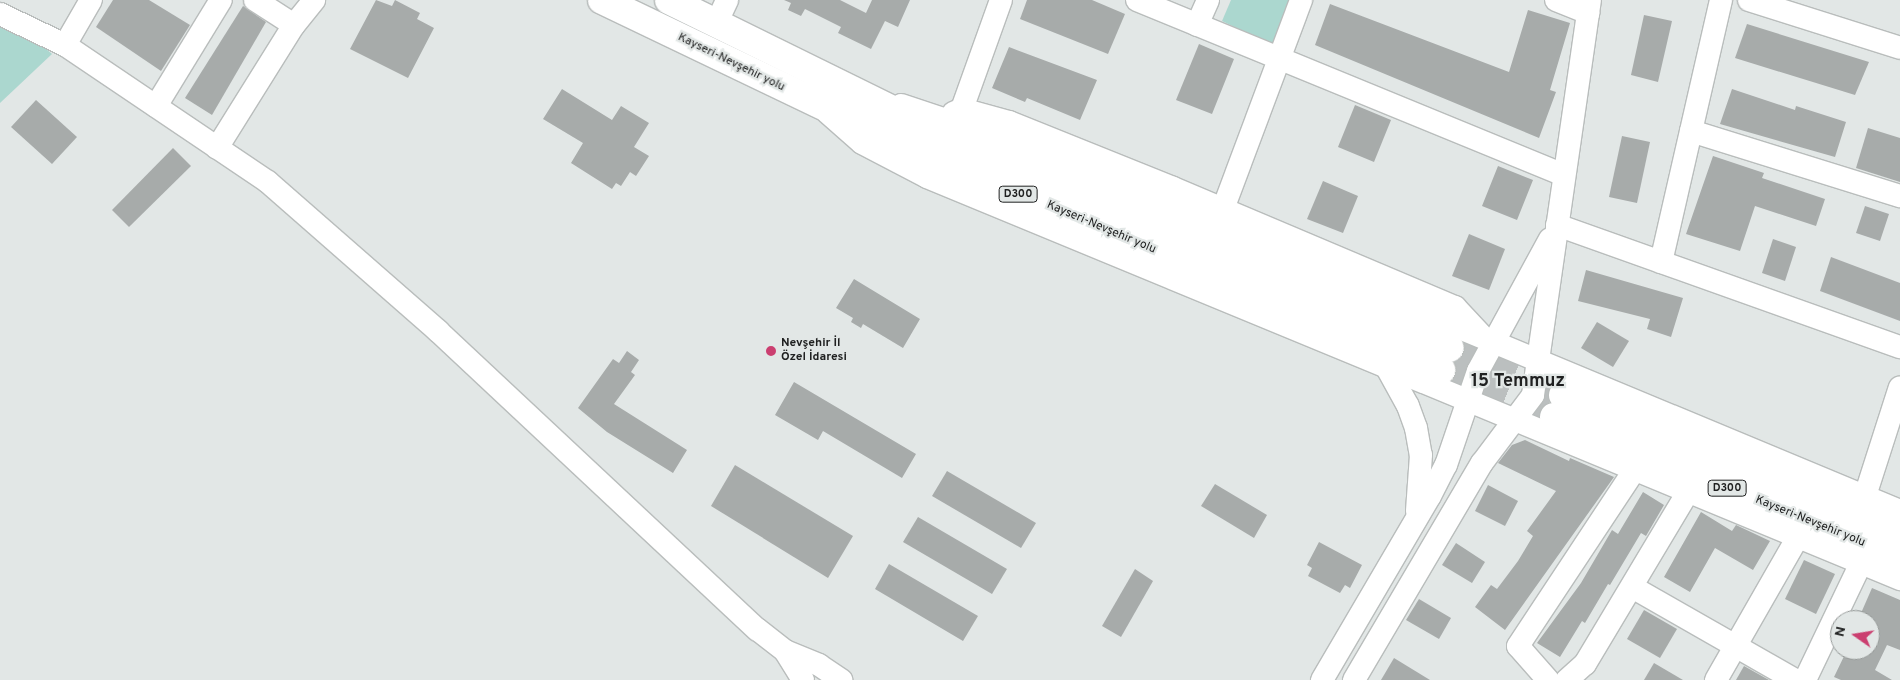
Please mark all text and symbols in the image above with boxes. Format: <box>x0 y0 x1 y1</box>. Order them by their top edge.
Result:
street label: Kayseri-Nevşehir yolu <box>675 31 787 95</box>
road number: D300 <box>998 185 1038 202</box>
street label: Kayseri-Nevşehir yolu <box>1044 198 1158 258</box>
place label: Nevşehir İl Özel İdaresi <box>781 337 847 365</box>
marker: Nevşehir İl Özel İdaresi <box>765 345 777 357</box>
district label: 15 Temmuz <box>1471 371 1565 393</box>
road number: D300 <box>1707 479 1747 496</box>
street label: Kayseri-Nevşehir yolu <box>1753 493 1867 551</box>
north arrow <box>1830 610 1880 660</box>
text: N <box>1831 625 1850 639</box>

